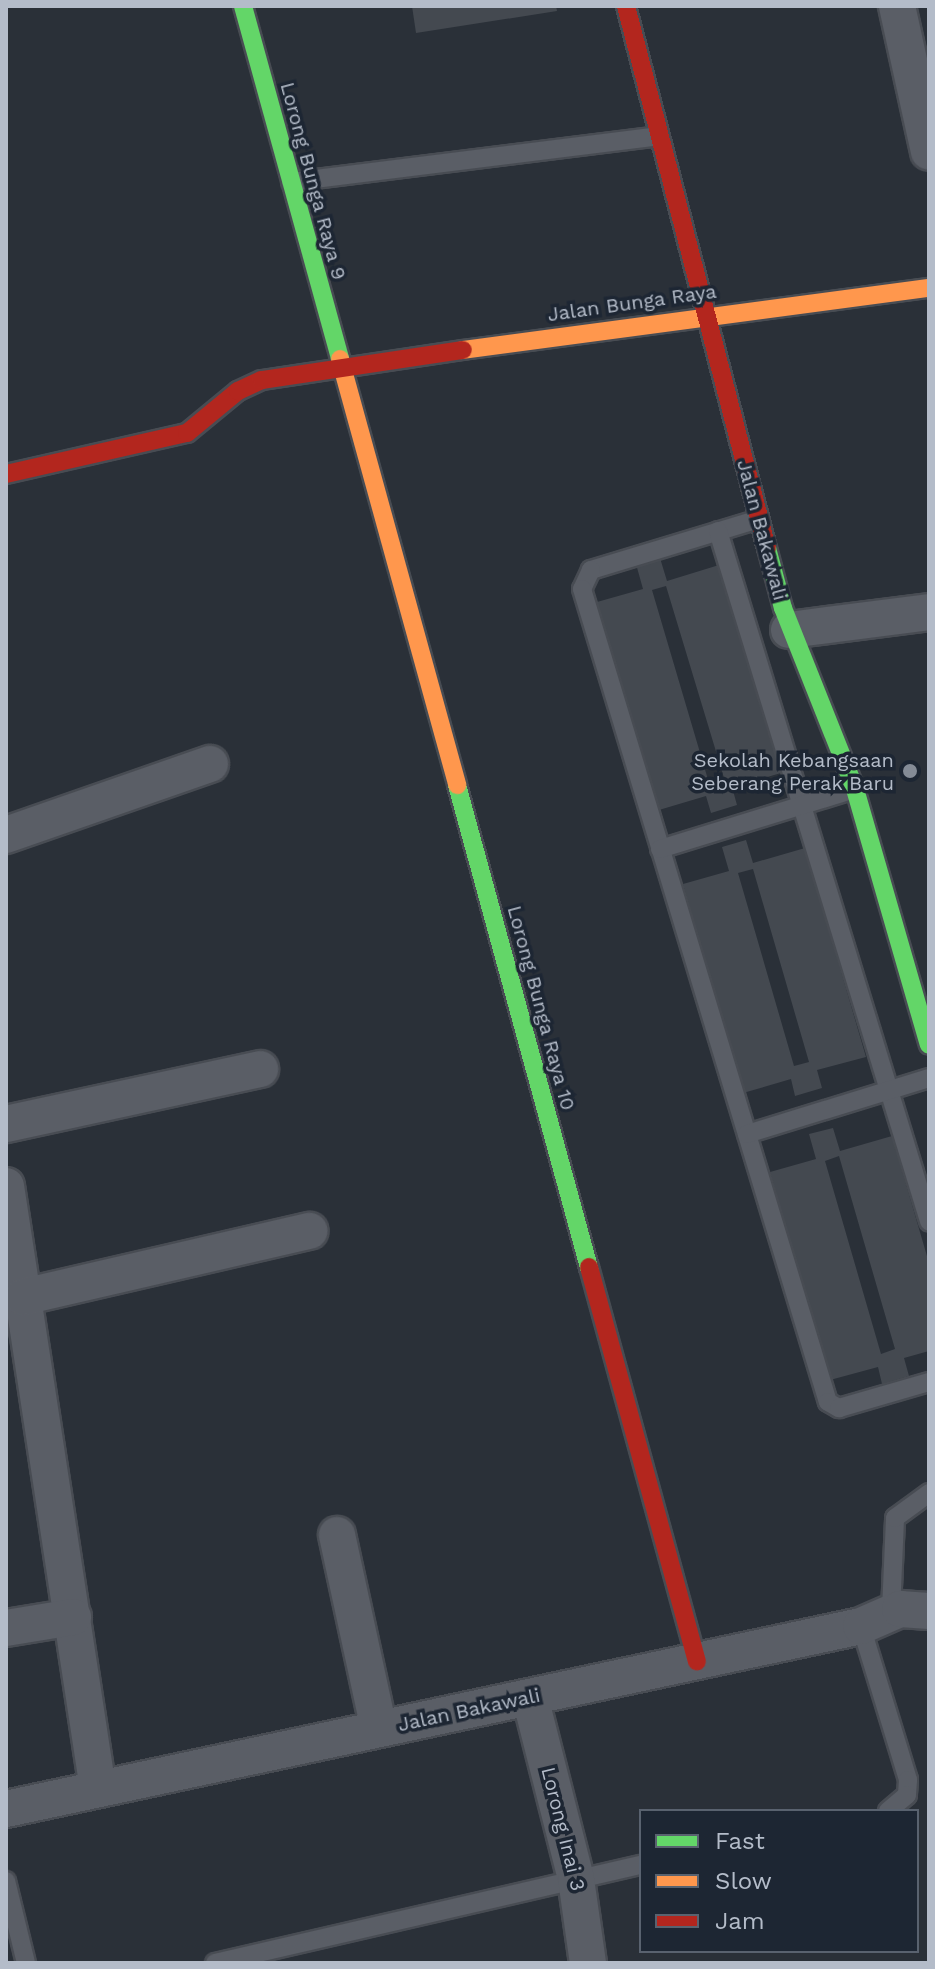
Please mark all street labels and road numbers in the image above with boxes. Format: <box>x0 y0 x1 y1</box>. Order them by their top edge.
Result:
street label: Lorong Bunga Raya 9 <box>275 79 351 283</box>
street label: Jalan Bunga Raya <box>546 279 718 327</box>
street label: Jalan Bakawali <box>732 457 792 603</box>
street label: Lorong Bunga Raya 10 <box>502 902 580 1114</box>
street label: Jalan Bakawali <box>396 1683 542 1737</box>
street label: Lorong Inai 3 <box>536 1765 590 1893</box>

